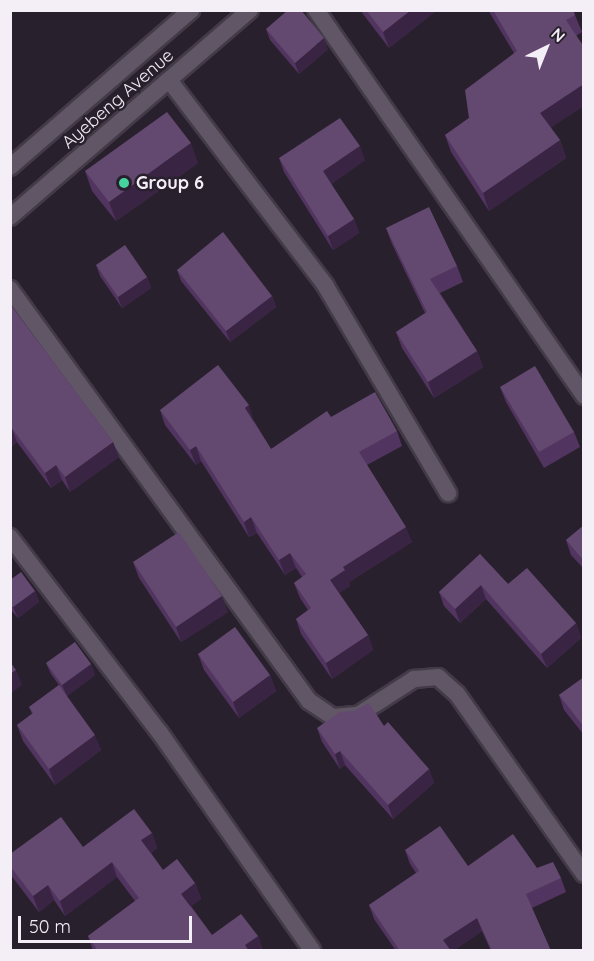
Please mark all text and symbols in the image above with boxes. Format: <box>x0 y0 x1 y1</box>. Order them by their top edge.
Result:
north arrow <box>516 18 576 78</box>
text: N <box>547 24 569 46</box>
street label: Ayebeng Avenue <box>58 45 178 153</box>
place label: Group 6 <box>136 172 204 194</box>
marker: Group 6 <box>117 176 131 190</box>
scale bar <box>21 904 195 942</box>
text: 50 m <box>29 915 71 938</box>

